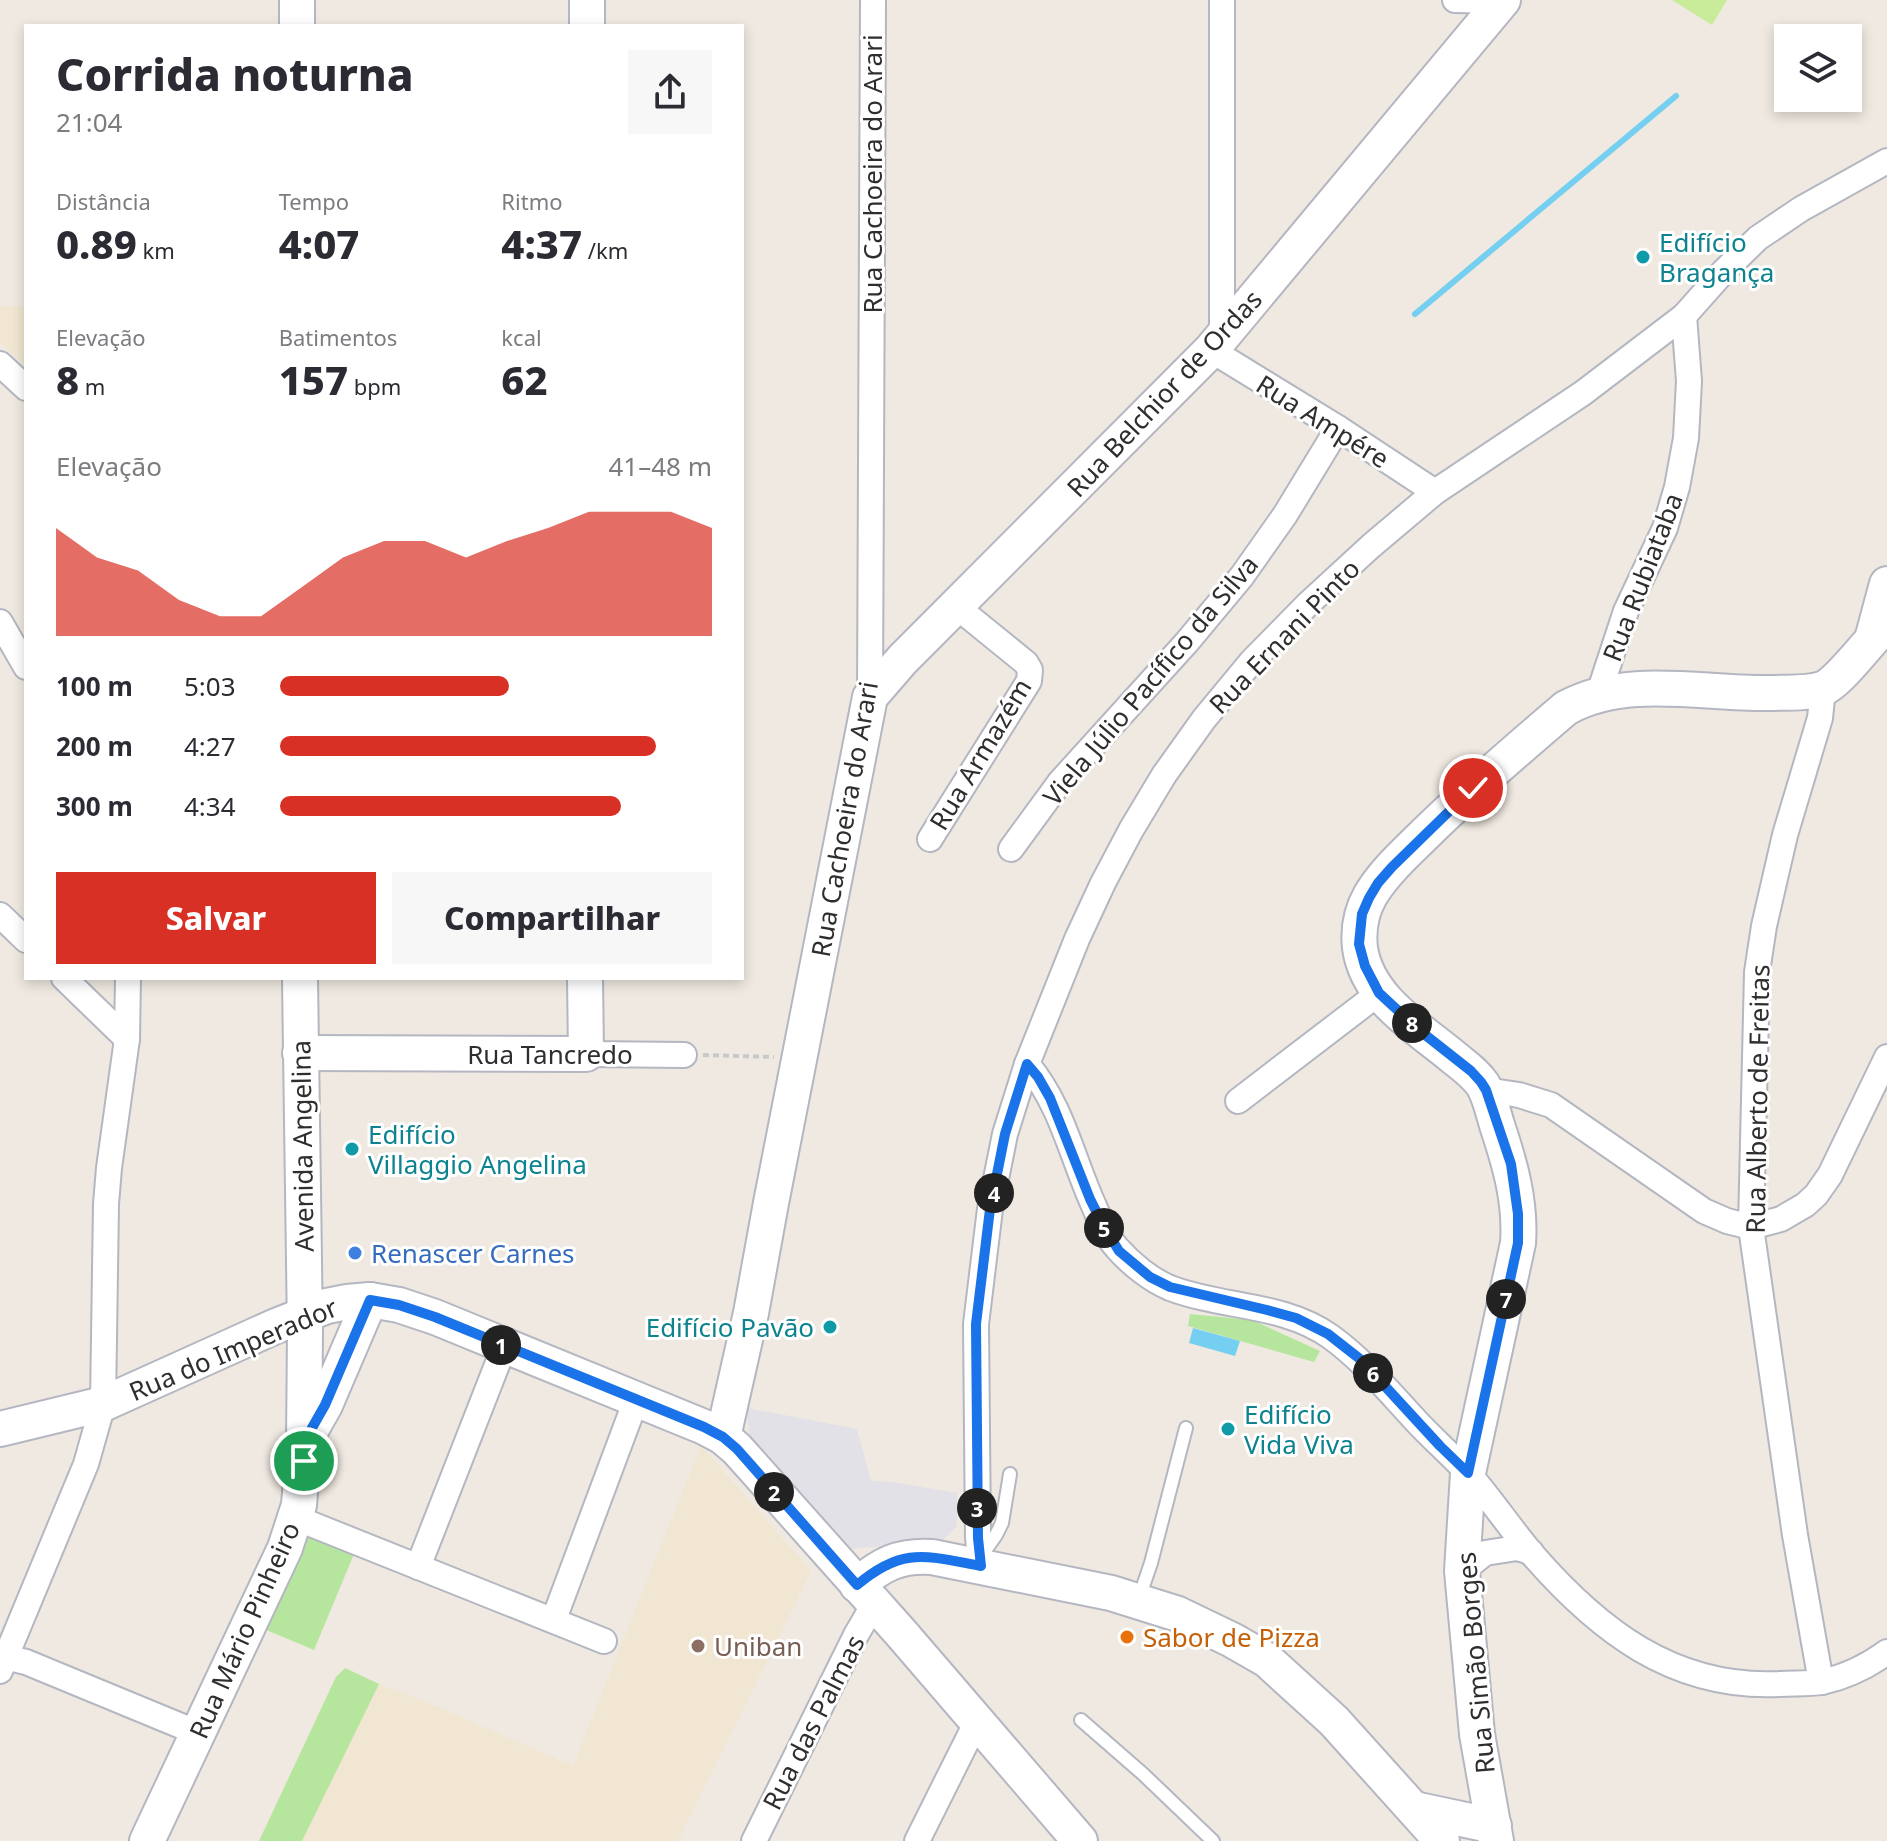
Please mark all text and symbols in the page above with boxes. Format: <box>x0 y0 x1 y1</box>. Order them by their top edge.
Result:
map controls <box>1774 24 1862 112</box>
button: layers <box>1774 24 1862 112</box>
street label: Rua Cachoeira do Arari <box>854 34 890 314</box>
text: Corrida noturna <box>56 44 414 104</box>
button: share <box>628 50 712 134</box>
text: 21:04 <box>56 104 122 140</box>
text: Distância <box>56 186 151 216</box>
text: Tempo <box>279 186 349 216</box>
text: Ritmo <box>501 186 563 216</box>
text: 0.89 <box>56 216 137 271</box>
text: 4:07 <box>279 216 359 271</box>
text: 4:37 <box>501 216 582 271</box>
place label: Edifício Bragança <box>1659 224 1774 290</box>
text: km <box>137 235 175 265</box>
text: /km <box>582 235 628 265</box>
marker: Edifício Bragança <box>1634 248 1652 266</box>
street label: Rua Belchior de Ordas <box>1058 282 1270 504</box>
text: Elevação <box>56 322 146 352</box>
text: Batimentos <box>279 322 397 352</box>
text: kcal <box>501 322 542 352</box>
text: 8 <box>56 352 79 407</box>
text: 157 <box>279 352 348 407</box>
text: 62 <box>501 352 548 407</box>
street label: Rua Ampére <box>1250 366 1396 476</box>
text: m <box>79 371 105 401</box>
text: bpm <box>348 371 401 401</box>
text: Elevação <box>56 448 162 484</box>
text: 41–48 m <box>608 448 712 484</box>
street label: Rua Rubiataba <box>1593 488 1691 666</box>
street label: Viela Júlio Pacífico da Silva <box>1034 547 1266 813</box>
street label: Rua Ernani Pinto <box>1201 551 1367 721</box>
text: 100 m <box>56 668 133 704</box>
text: 5:03 <box>184 668 236 704</box>
street label: Rua Armazém <box>921 671 1039 837</box>
street label: Rua Cachoeira do Arari <box>802 678 886 960</box>
text: 200 m <box>56 728 133 764</box>
text: 4:27 <box>184 728 236 764</box>
pin <box>1439 754 1507 822</box>
icon: check <box>1451 766 1495 810</box>
text: 300 m <box>56 788 133 824</box>
text: 4:34 <box>184 788 236 824</box>
button: Salvar <box>56 872 376 964</box>
button: Compartilhar <box>392 872 712 964</box>
street label: Rua Alberto de Freitas <box>1737 964 1777 1234</box>
pin: 8 <box>1392 1003 1432 1043</box>
text: 8 <box>1406 1008 1418 1038</box>
street label: Rua Tancredo <box>467 1036 633 1072</box>
street label: Avenida Angelina <box>282 1040 322 1252</box>
place label: Edifício Villaggio Angelina <box>368 1116 587 1182</box>
marker: Edifício Villaggio Angelina <box>343 1140 361 1158</box>
pin: 4 <box>974 1173 1014 1213</box>
text: 4 <box>988 1178 1000 1208</box>
pin: 5 <box>1084 1208 1124 1248</box>
text: 5 <box>1098 1213 1110 1243</box>
place label: Renascer Carnes <box>371 1235 575 1271</box>
marker: Renascer Carnes <box>346 1244 364 1262</box>
pin: 7 <box>1486 1279 1526 1319</box>
text: 7 <box>1500 1284 1512 1314</box>
street label: Rua do Imperador <box>123 1289 343 1409</box>
place label: Edifício Pavão <box>646 1309 814 1345</box>
marker: Edifício Pavão <box>821 1318 839 1336</box>
pin: 1 <box>481 1325 521 1365</box>
text: 1 <box>495 1330 507 1360</box>
pin: 6 <box>1353 1353 1393 1393</box>
text: 6 <box>1367 1358 1379 1388</box>
place label: Edifício Vida Viva <box>1244 1396 1354 1462</box>
marker: Edifício Vida Viva <box>1219 1420 1237 1438</box>
pin <box>270 1427 338 1495</box>
icon: arrive <box>282 1439 326 1483</box>
pin: 2 <box>754 1472 794 1512</box>
text: 2 <box>768 1477 780 1507</box>
pin: 3 <box>957 1488 997 1528</box>
text: 3 <box>971 1493 983 1523</box>
street label: Rua Mário Pinheiro <box>180 1516 308 1744</box>
street label: Rua Simão Borges <box>1447 1551 1503 1775</box>
place label: Sabor de Pizza <box>1143 1619 1320 1655</box>
place label: Uniban <box>714 1628 802 1664</box>
street label: Rua das Palmas <box>753 1628 873 1816</box>
marker: Sabor de Pizza <box>1118 1628 1136 1646</box>
marker: Uniban <box>689 1637 707 1655</box>

